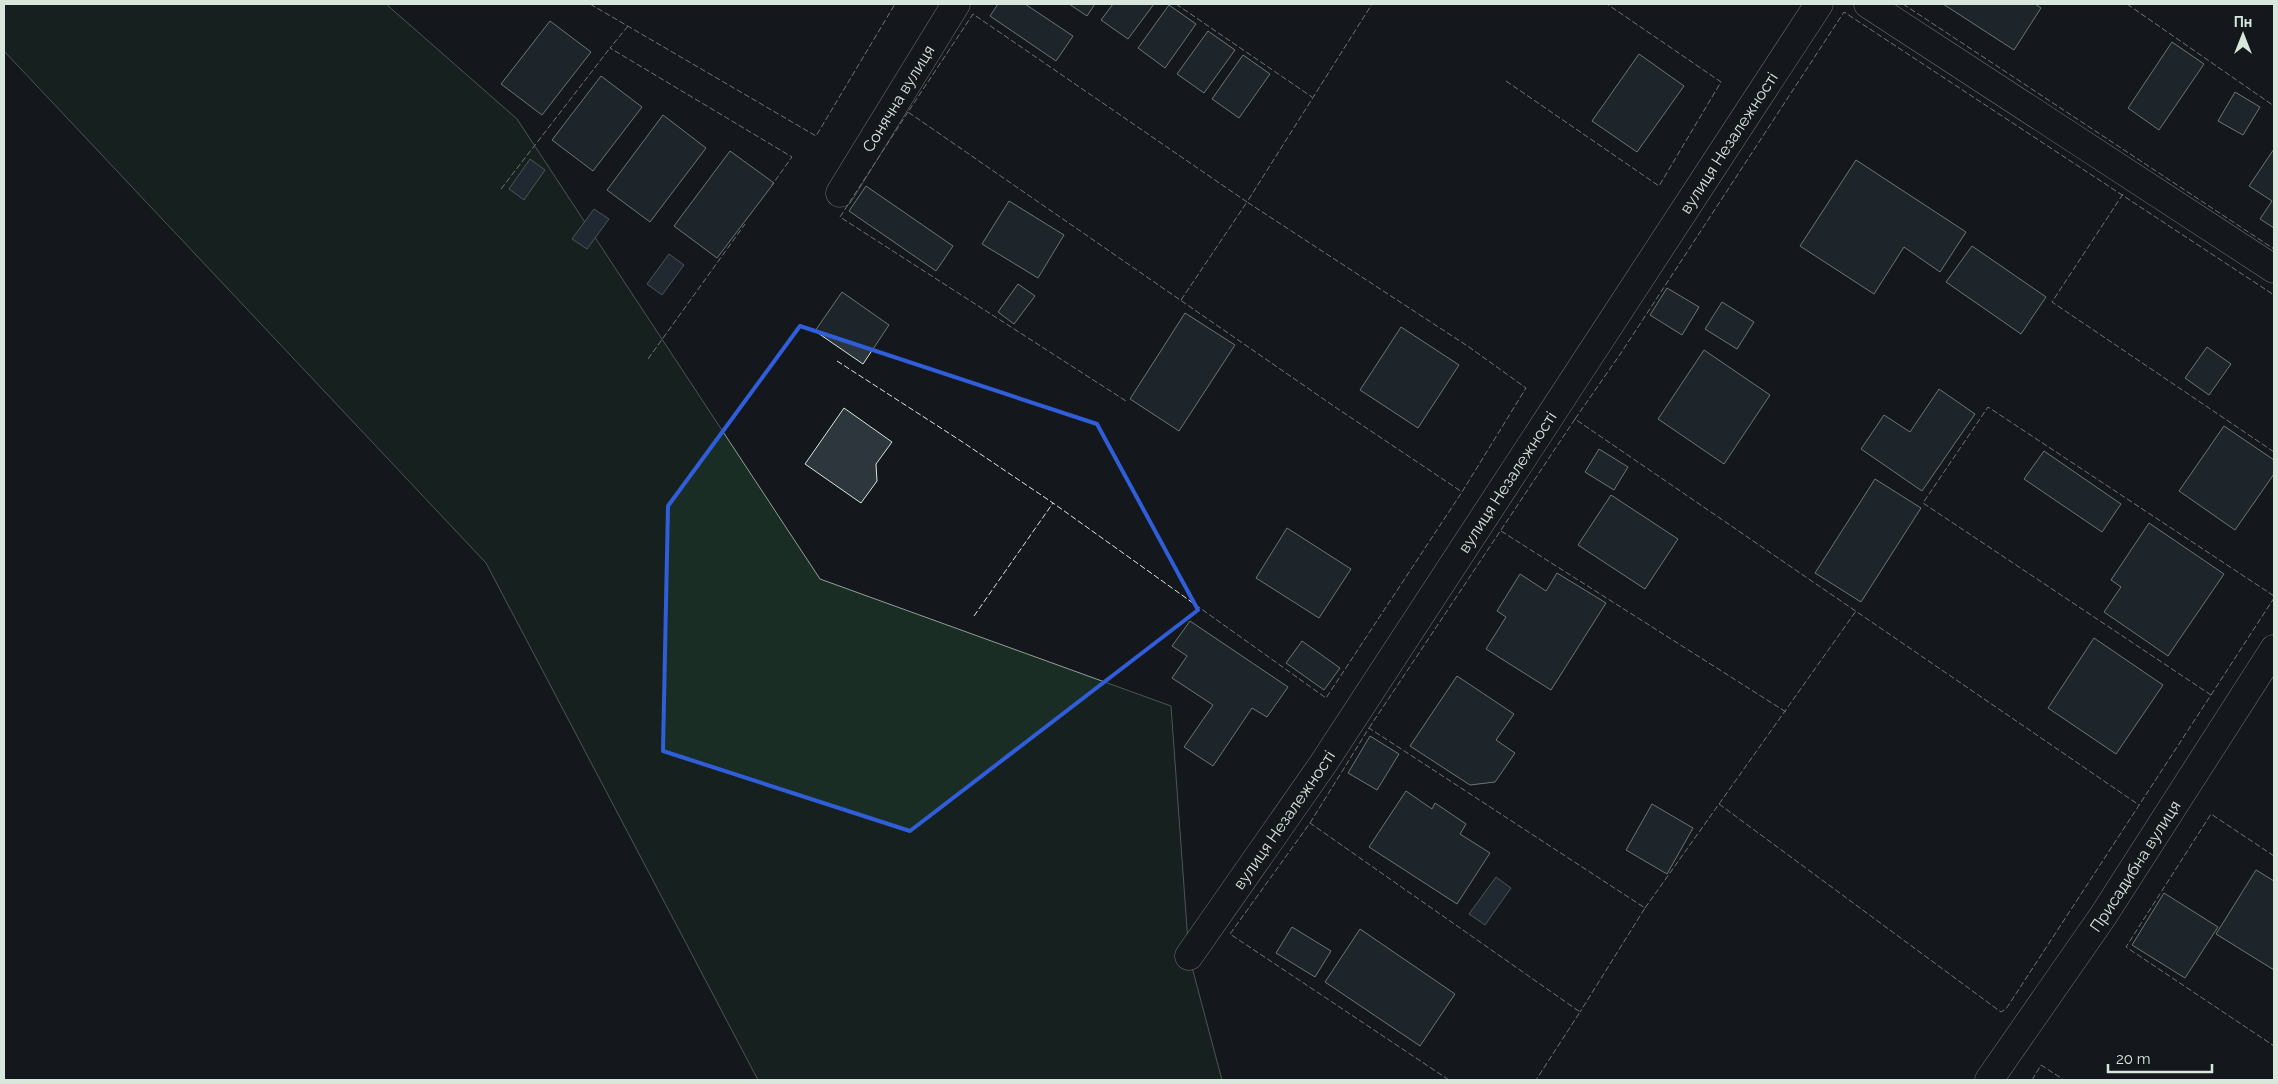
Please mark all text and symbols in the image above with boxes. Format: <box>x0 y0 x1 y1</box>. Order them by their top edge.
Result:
north arrow <box>2218 10 2268 60</box>
text: Пн <box>2234 14 2252 30</box>
street label: Сонячна вулиця <box>858 42 938 156</box>
street label: вулиця Незалежності <box>1676 69 1782 217</box>
street label: вулиця Незалежності <box>1455 408 1560 556</box>
street label: вулиця Незалежності <box>1230 747 1339 893</box>
street label: Присадибна вулиця <box>2086 797 2185 936</box>
scale bar <box>2108 1042 2212 1074</box>
text: 20 m <box>2116 1050 2151 1068</box>

